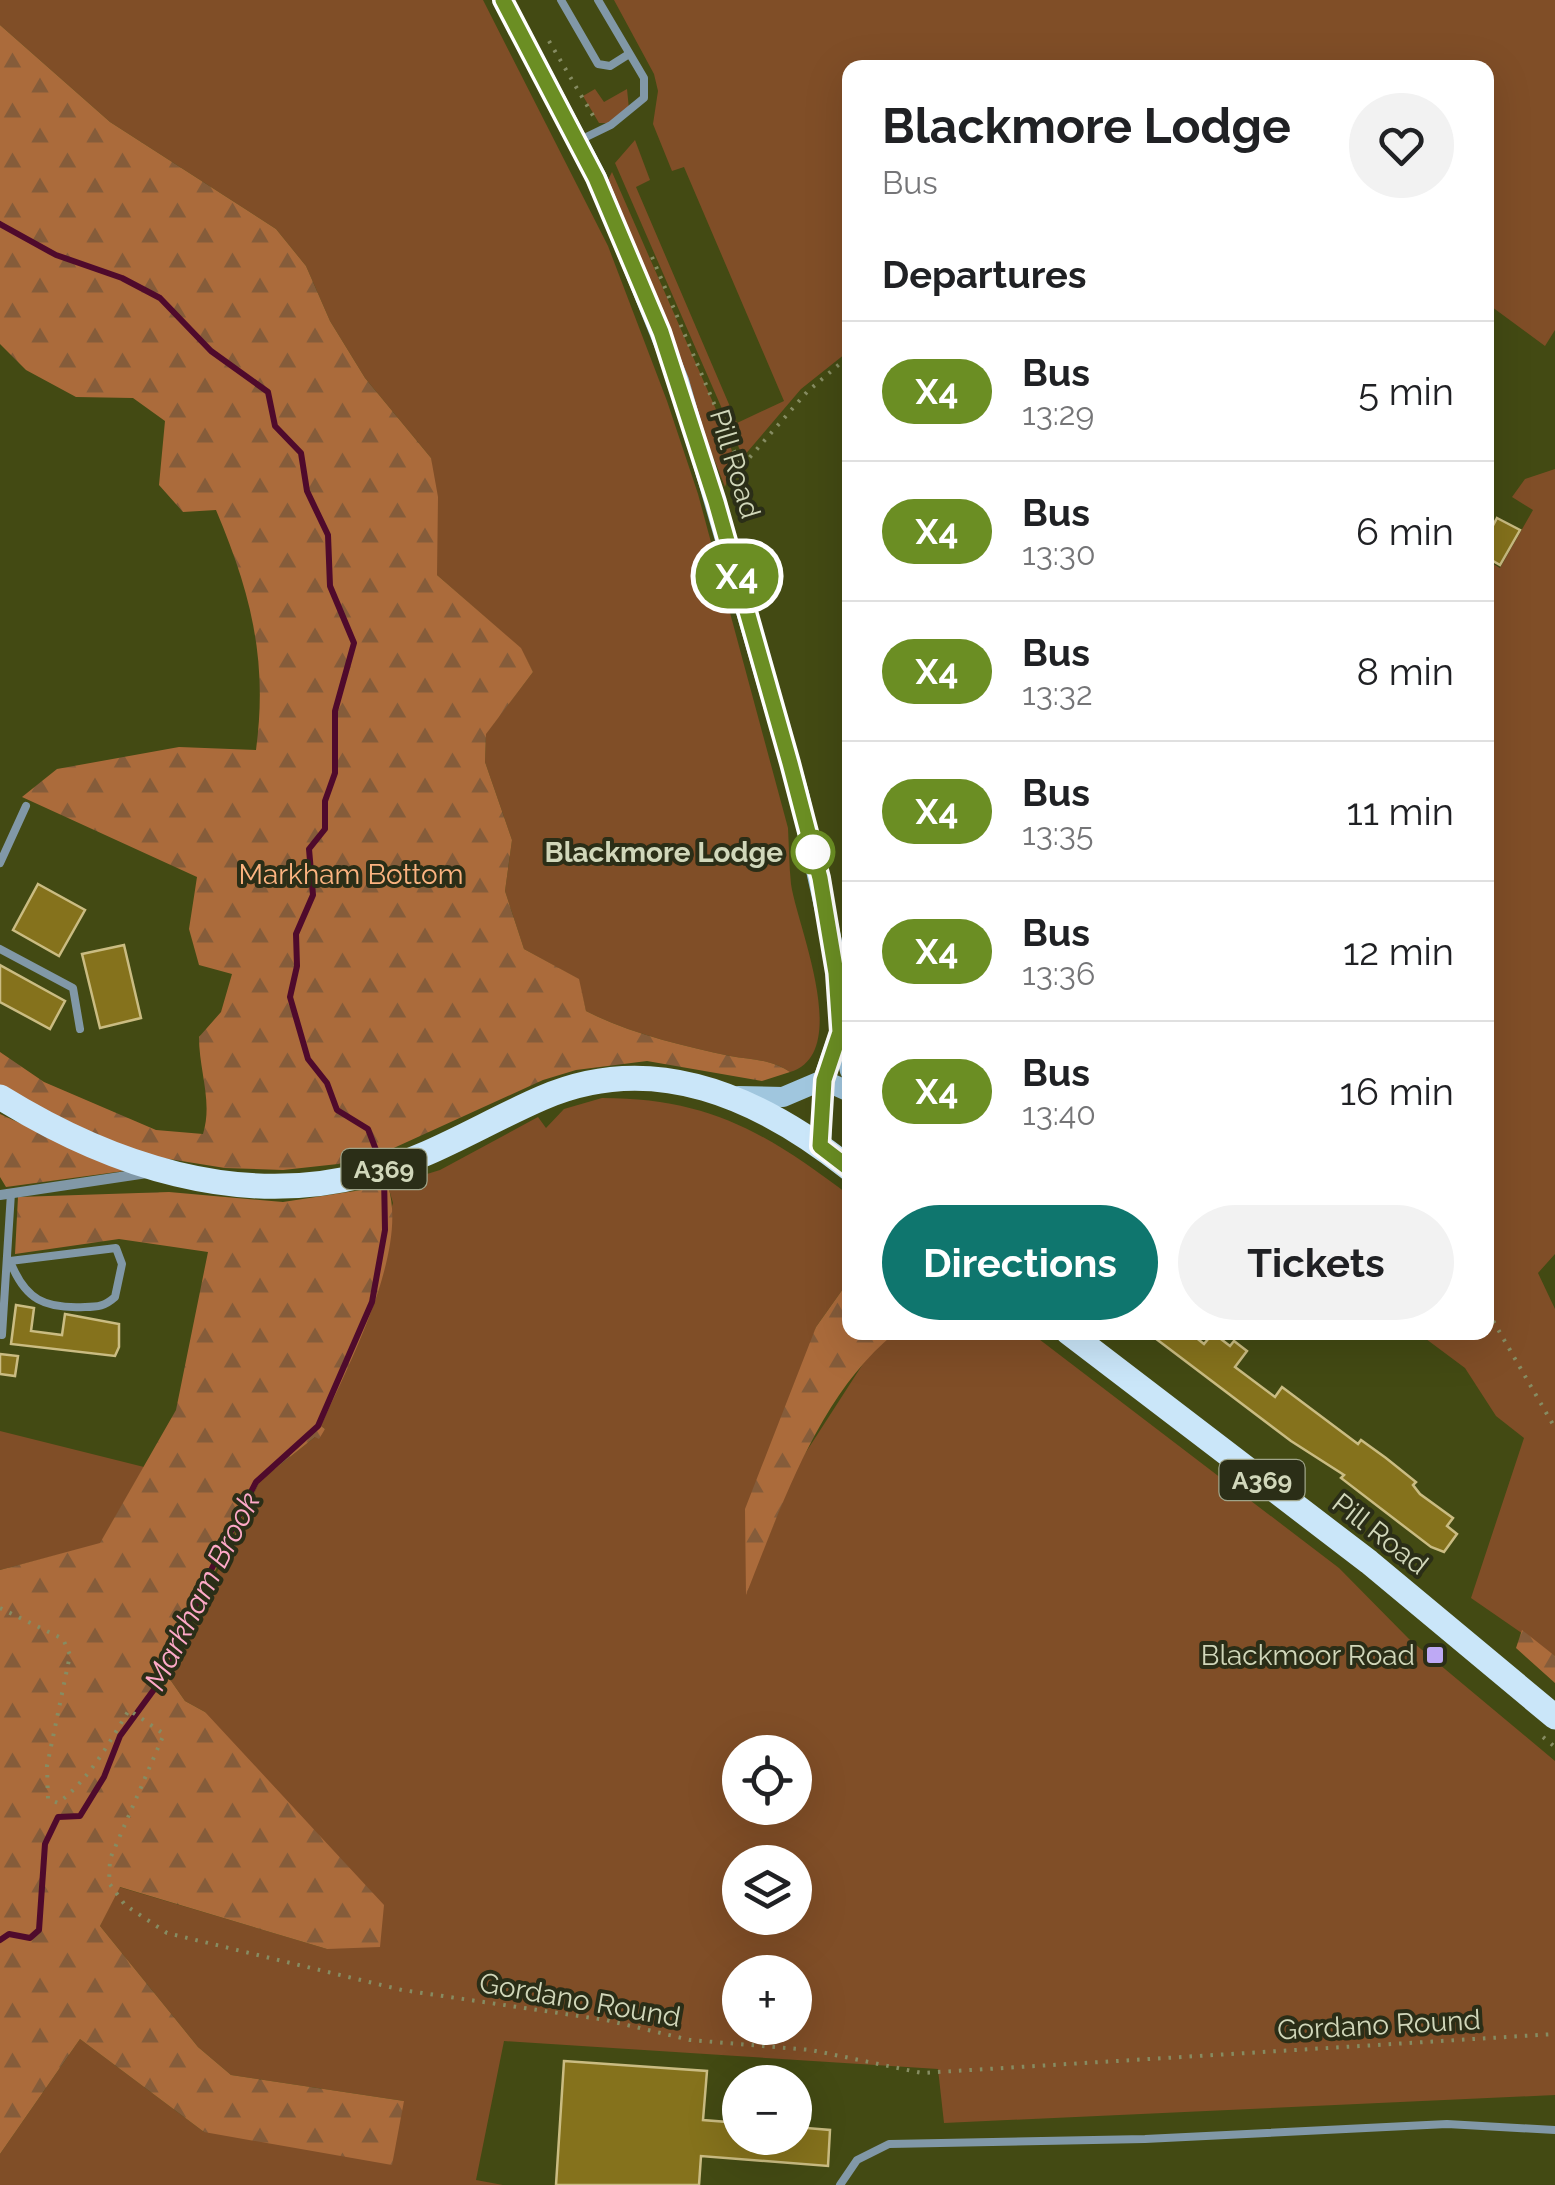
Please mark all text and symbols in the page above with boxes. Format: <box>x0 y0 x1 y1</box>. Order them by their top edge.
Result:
button: heart <box>1349 93 1454 198</box>
text: Blackmore Lodge <box>882 98 1291 154</box>
text: Bus <box>882 164 938 201</box>
text: Departures <box>882 252 1087 297</box>
text: Bus <box>1022 350 1090 395</box>
text: 5 min <box>1358 369 1454 414</box>
text: X4 <box>916 371 958 412</box>
text: 13:29 <box>1022 395 1094 432</box>
street label: Pill Road <box>703 406 767 522</box>
text: Bus <box>1022 490 1090 535</box>
text: 6 min <box>1356 509 1454 554</box>
text: X4 <box>916 511 958 552</box>
text: 13:30 <box>1022 535 1095 572</box>
line badge: X4 <box>692 544 782 608</box>
text: X4 <box>716 556 758 597</box>
text: Bus <box>1022 630 1090 675</box>
text: 8 min <box>1356 649 1454 694</box>
text: X4 <box>916 651 958 692</box>
text: 13:32 <box>1022 675 1093 712</box>
text: Bus <box>1022 770 1090 815</box>
text: 11 min <box>1346 789 1454 834</box>
text: X4 <box>916 791 958 832</box>
text: 13:35 <box>1022 815 1093 852</box>
marker: Blackmore Lodge <box>792 831 834 873</box>
place label: Blackmore Lodge <box>545 836 783 869</box>
park label: Markham Bottom <box>239 858 463 891</box>
text: Bus <box>1022 910 1090 955</box>
text: 12 min <box>1343 929 1454 974</box>
text: X4 <box>916 931 958 972</box>
text: 13:36 <box>1022 955 1095 992</box>
text: Bus <box>1022 1050 1090 1095</box>
text: 16 min <box>1340 1069 1454 1114</box>
text: X4 <box>916 1071 958 1112</box>
text: 13:40 <box>1022 1095 1096 1132</box>
road number: A369 <box>342 1149 426 1189</box>
button: Directions <box>882 1205 1158 1320</box>
button: Tickets <box>1178 1205 1454 1320</box>
road number: A369 <box>1220 1460 1304 1500</box>
water label: Markham Brook <box>137 1486 267 1696</box>
street label: Pill Road <box>1326 1486 1434 1582</box>
place label: Blackmoor Road <box>1201 1639 1415 1672</box>
marker: Blackmoor Road <box>1424 1644 1446 1666</box>
map controls <box>722 1735 812 2155</box>
button: locate <box>722 1735 812 1825</box>
button: layers <box>722 1845 812 1935</box>
button: + <box>722 1955 812 2045</box>
street label: Gordano Round <box>477 1966 683 2034</box>
street label: Gordano Round <box>1276 2003 1482 2047</box>
button: − <box>722 2065 812 2155</box>

